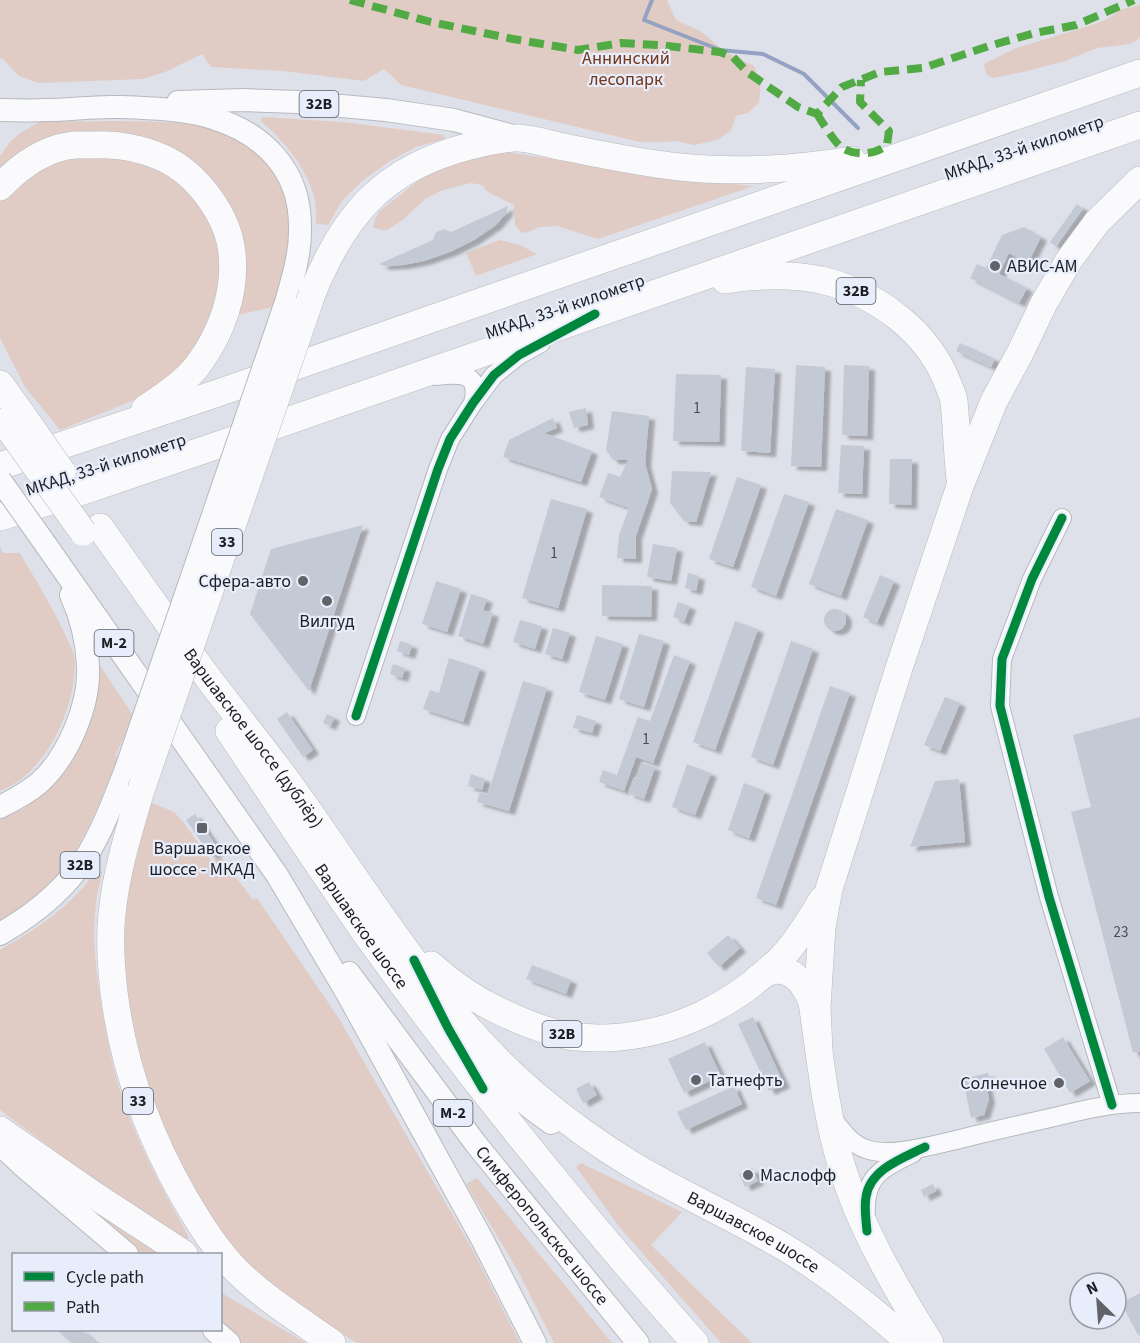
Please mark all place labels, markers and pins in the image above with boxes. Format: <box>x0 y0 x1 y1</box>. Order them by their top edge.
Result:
place label: АВИС-АМ <box>1007 254 1078 279</box>
marker: АВИС-АМ <box>988 259 1002 273</box>
place label: Сфера-авто <box>199 569 291 594</box>
marker: Сфера-авто <box>296 574 310 588</box>
marker: Вилгуд <box>320 594 334 608</box>
place label: Вилгуд <box>299 609 355 634</box>
marker: Варшавское шоссе - МКАД <box>195 821 209 835</box>
place label: Варшавское шоссе - МКАД <box>149 836 255 882</box>
place label: Татнефть <box>708 1068 783 1093</box>
place label: Солнечное <box>960 1071 1047 1096</box>
marker: Татнефть <box>689 1073 703 1087</box>
marker: Солнечное <box>1052 1076 1066 1090</box>
place label: Маслофф <box>760 1163 836 1188</box>
marker: Маслофф <box>741 1168 755 1182</box>

